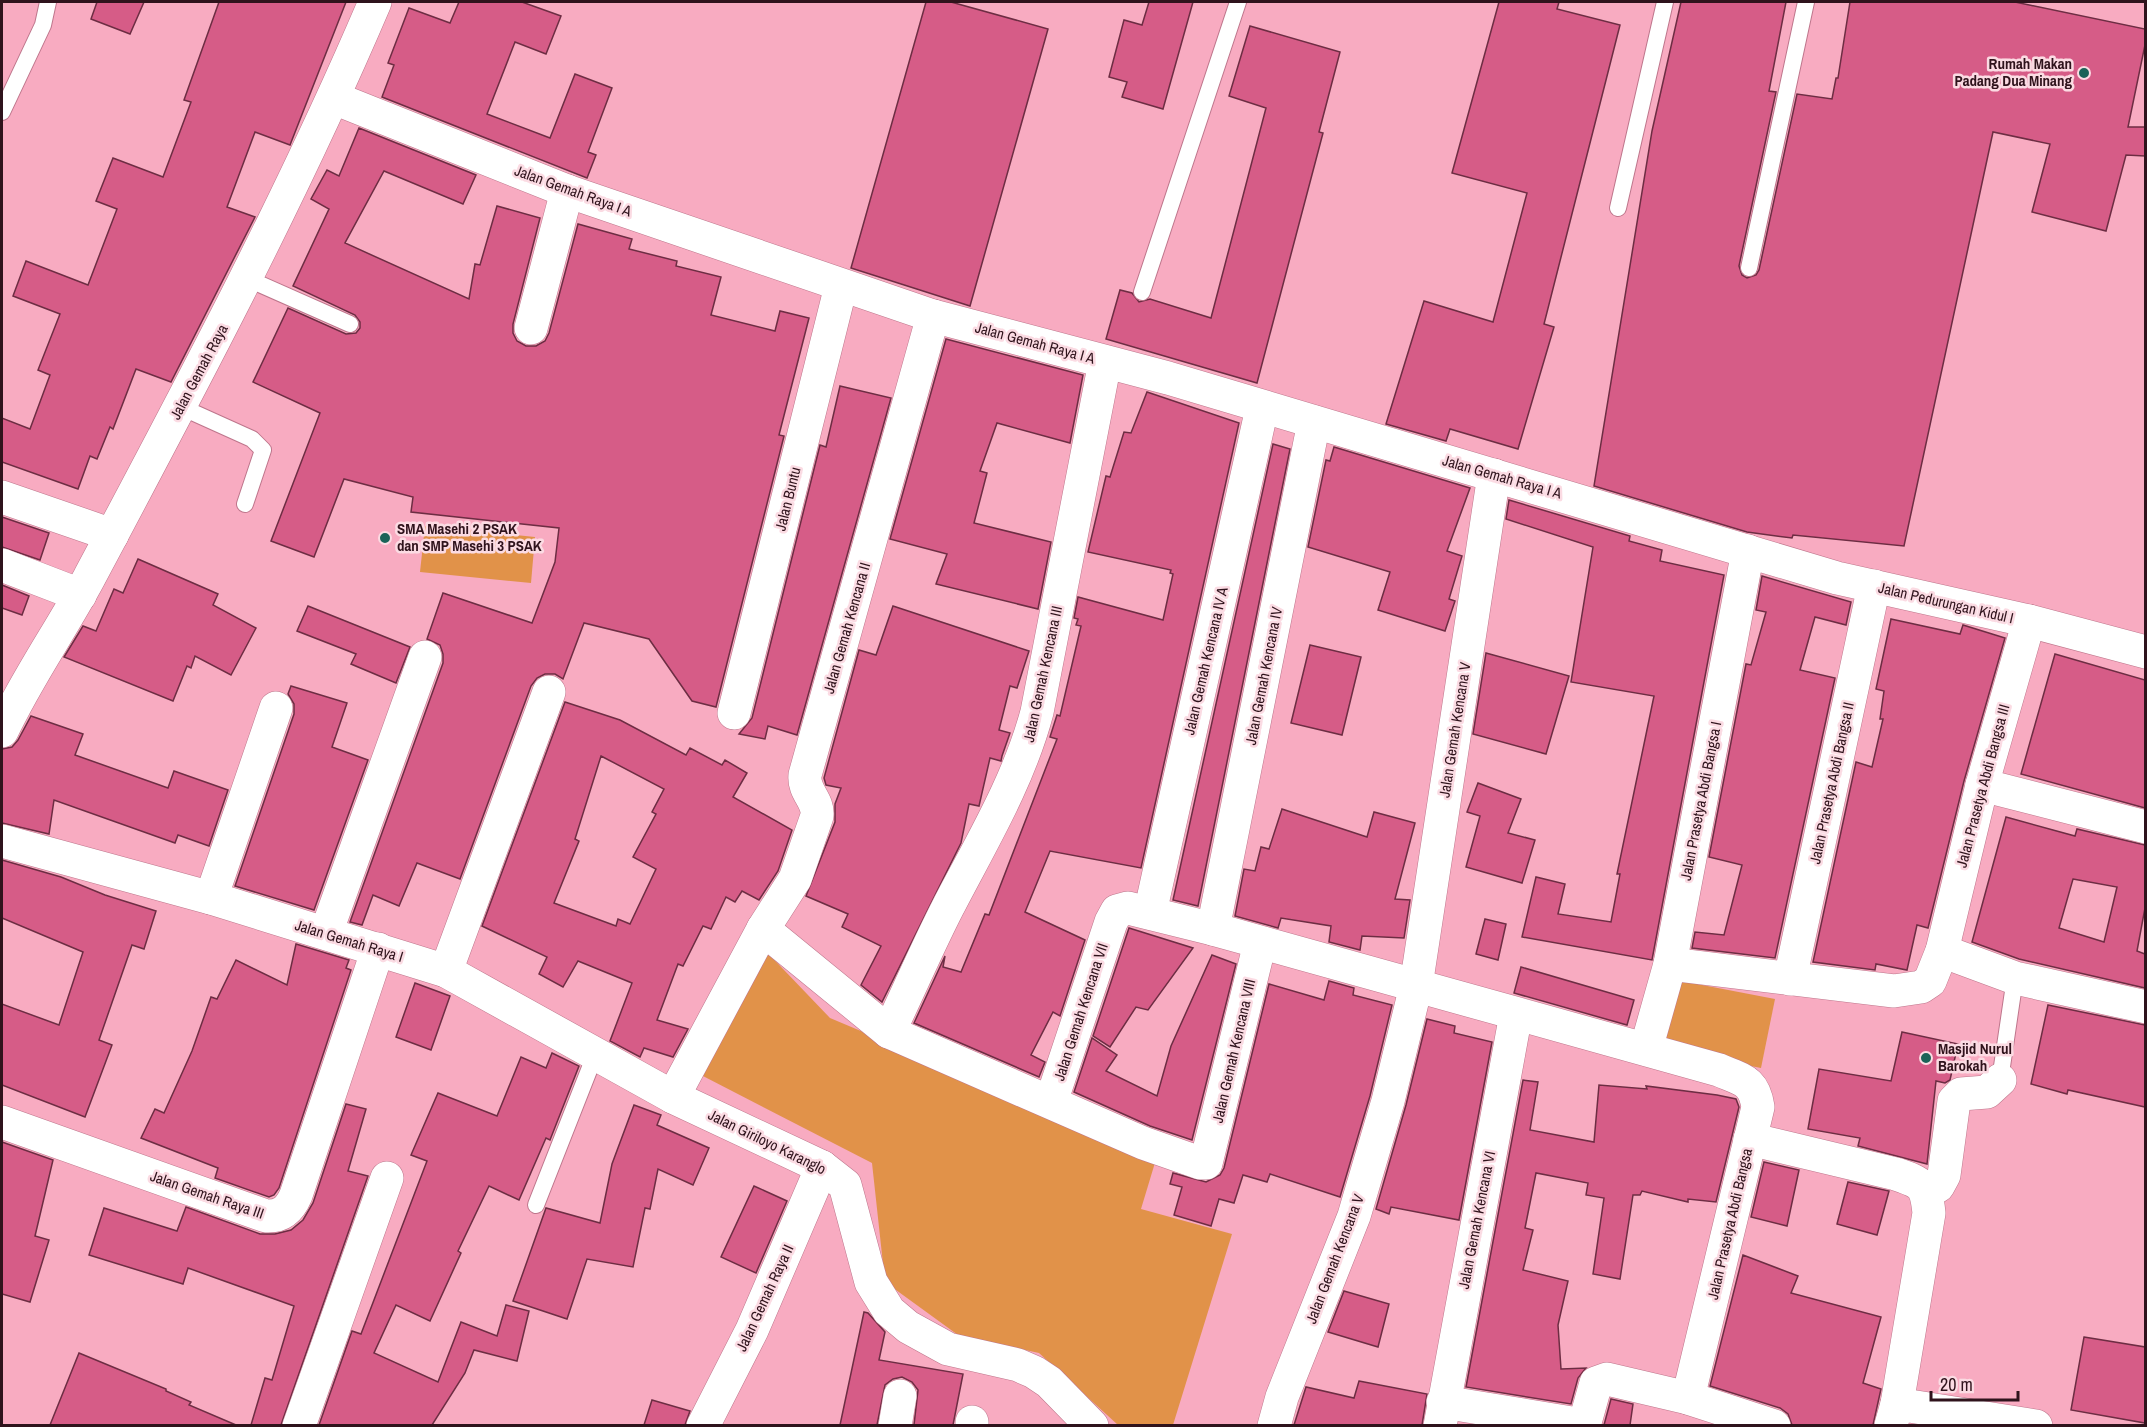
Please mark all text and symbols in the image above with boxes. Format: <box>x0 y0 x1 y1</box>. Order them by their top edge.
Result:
place label: Rumah Makan Padang Dua Minang <box>1954 53 2072 91</box>
marker: Rumah Makan Padang Dua Minang <box>2077 66 2091 80</box>
street label: Jalan Gemah Raya I A <box>512 160 635 222</box>
street label: Jalan Gemah Raya I A <box>973 316 1098 369</box>
street label: Jalan Gemah Raya <box>165 320 233 423</box>
street label: Jalan Gemah Raya I A <box>1440 449 1565 504</box>
street label: Jalan Buntu <box>769 465 806 533</box>
place label: SMA Masehi 2 PSAK dan SMP Masehi 3 PSAK <box>397 518 542 556</box>
marker: SMA Masehi 2 PSAK dan SMP Masehi 3 PSAK <box>378 531 392 545</box>
street label: Jalan Gemah Kencana II <box>818 560 875 696</box>
street label: Jalan Pedurungan Kidul I <box>1876 577 2016 628</box>
street label: Jalan Gemah Kencana IV A <box>1178 584 1233 737</box>
street label: Jalan Gemah Kencana III <box>1018 604 1067 744</box>
street label: Jalan Gemah Kencana IV <box>1240 604 1287 747</box>
street label: Jalan Gemah Kencana V <box>1433 660 1476 799</box>
street label: Jalan Prasetya Abdi Bangsa II <box>1804 700 1859 866</box>
street label: Jalan Prasetya Abdi Bangsa III <box>1951 702 2014 870</box>
street label: Jalan Prasetya Abdi Bangsa I <box>1675 720 1726 882</box>
street label: Jalan Gemah Raya I <box>292 914 406 967</box>
street label: Jalan Gemah Kencana VII <box>1048 940 1113 1083</box>
street label: Jalan Gemah Kencana VIII <box>1207 977 1260 1125</box>
place label: Masjid Nurul Barokah <box>1938 1038 2012 1076</box>
marker: Masjid Nurul Barokah <box>1919 1051 1933 1065</box>
street label: Jalan Giriloyo Karanglo <box>705 1104 830 1179</box>
street label: Jalan Prasetya Abdi Bangsa <box>1702 1146 1757 1302</box>
street label: Jalan Gemah Kencana VI <box>1453 1149 1500 1291</box>
street label: Jalan Gemah Raya III <box>148 1165 267 1224</box>
street label: Jalan Gemah Kencana V <box>1300 1190 1369 1326</box>
street label: Jalan Gemah Raya II <box>731 1241 798 1355</box>
scale bar <box>1931 1364 2018 1402</box>
text: 20 m <box>1940 1372 1973 1397</box>

